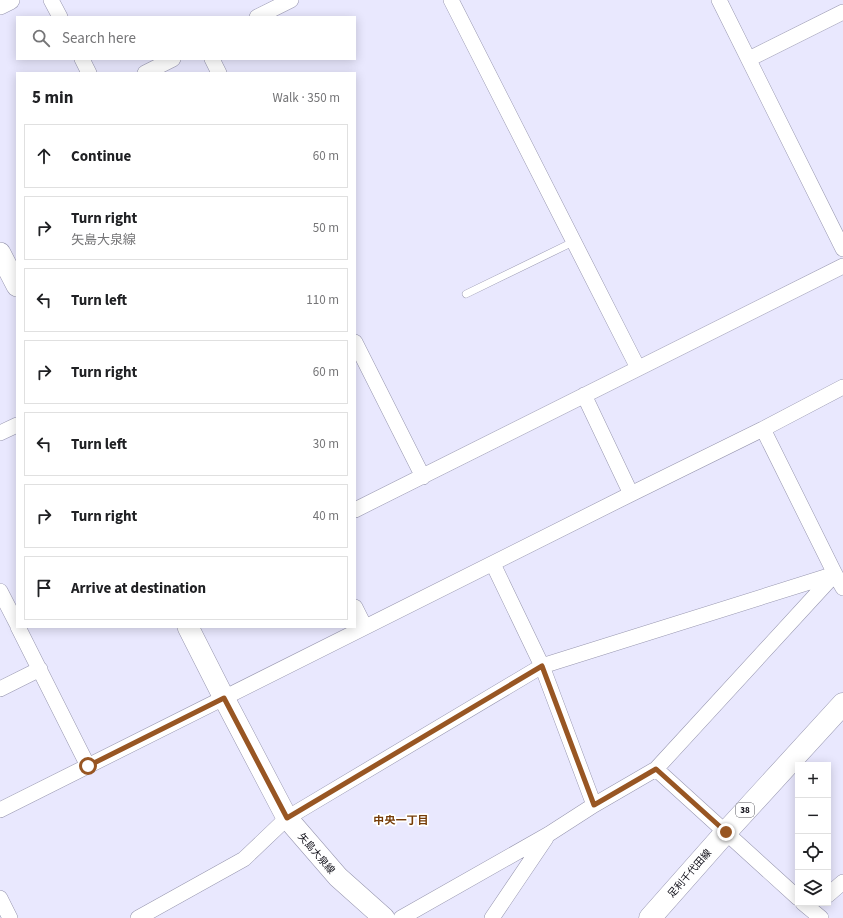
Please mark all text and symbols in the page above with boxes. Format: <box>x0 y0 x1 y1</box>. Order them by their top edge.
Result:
search box <box>16 16 356 60</box>
icon: search <box>30 27 52 49</box>
text: Search here <box>62 28 136 49</box>
text: 5 min <box>32 86 73 110</box>
text: Walk · 350 m <box>272 89 340 107</box>
icon: ahead <box>33 145 55 167</box>
text: Continue <box>71 146 131 167</box>
text: 60 m <box>313 147 339 165</box>
text: Turn right <box>71 208 137 229</box>
icon: right <box>33 217 55 239</box>
text: 50 m <box>313 219 339 237</box>
text: 矢島大泉線 <box>71 231 136 249</box>
icon: left <box>33 289 55 311</box>
text: Turn left <box>71 290 127 311</box>
text: 110 m <box>306 291 339 309</box>
icon: right <box>33 361 55 383</box>
text: Turn right <box>71 362 137 383</box>
text: 60 m <box>313 363 339 381</box>
icon: left <box>33 433 55 455</box>
text: Turn left <box>71 434 127 455</box>
text: 30 m <box>313 435 339 453</box>
icon: right <box>33 505 55 527</box>
text: Turn right <box>71 506 137 527</box>
text: 40 m <box>313 507 339 525</box>
icon: arrive <box>33 577 55 599</box>
text: Arrive at destination <box>71 578 206 599</box>
route start <box>79 757 97 775</box>
map controls <box>795 762 831 906</box>
button: + <box>795 762 831 798</box>
button: − <box>795 798 831 834</box>
road number: 38 <box>736 803 754 817</box>
district label: 中央一丁目 <box>374 813 429 828</box>
route end <box>717 823 735 841</box>
street label: 矢島大泉線 <box>295 830 338 877</box>
button: locate <box>795 834 831 870</box>
street label: 足利千代田線 <box>665 846 715 901</box>
button: layers <box>795 870 831 906</box>

